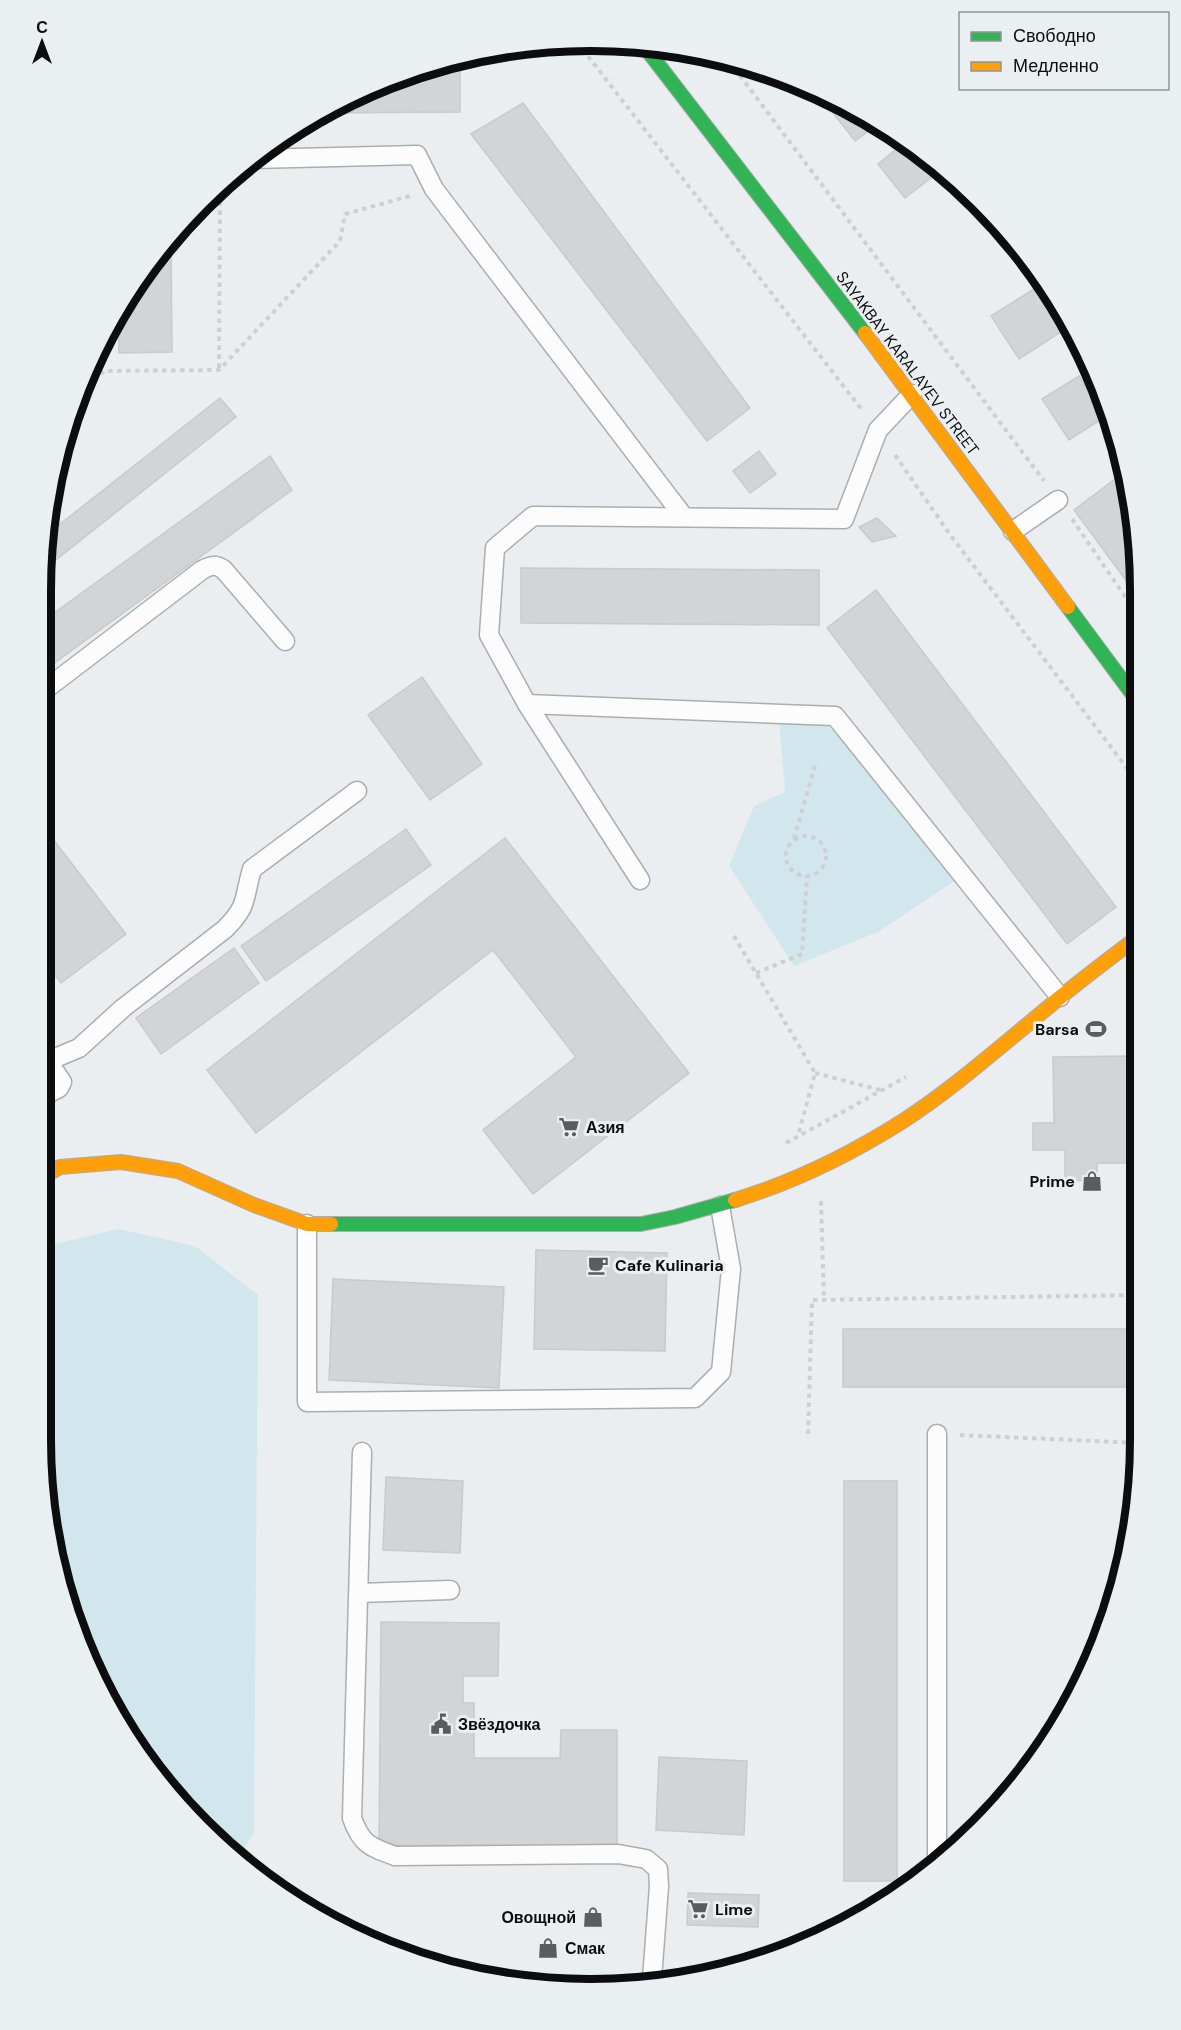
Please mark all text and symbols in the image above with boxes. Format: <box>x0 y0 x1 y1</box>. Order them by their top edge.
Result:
north arrow <box>12 12 72 72</box>
legend <box>959 12 1169 90</box>
text: С <box>36 17 48 38</box>
text: Свободно <box>1013 24 1096 48</box>
text: Медленно <box>1013 54 1099 78</box>
street label: SAYAKBAY KARALAYEV STREET <box>831 267 984 460</box>
sports icon: Barsa <box>1084 1017 1108 1041</box>
place label: Barsa <box>1035 1019 1079 1040</box>
supermarket icon: Азия <box>557 1115 581 1139</box>
place label: Азия <box>586 1117 625 1138</box>
shop icon: Prime <box>1080 1169 1104 1193</box>
place label: Prime <box>1030 1171 1075 1192</box>
cafe icon: Cafe Kulinaria <box>586 1253 610 1277</box>
place label: Cafe Kulinaria <box>615 1255 724 1276</box>
public building icon: Звёздочка <box>429 1712 453 1736</box>
place label: Звёздочка <box>458 1714 541 1735</box>
supermarket icon: Lime <box>686 1897 710 1921</box>
place label: Lime <box>715 1899 753 1920</box>
shop icon: Овощной <box>581 1905 605 1929</box>
place label: Овощной <box>501 1907 576 1928</box>
shop icon: Смак <box>536 1936 560 1960</box>
place label: Смак <box>565 1938 606 1959</box>

